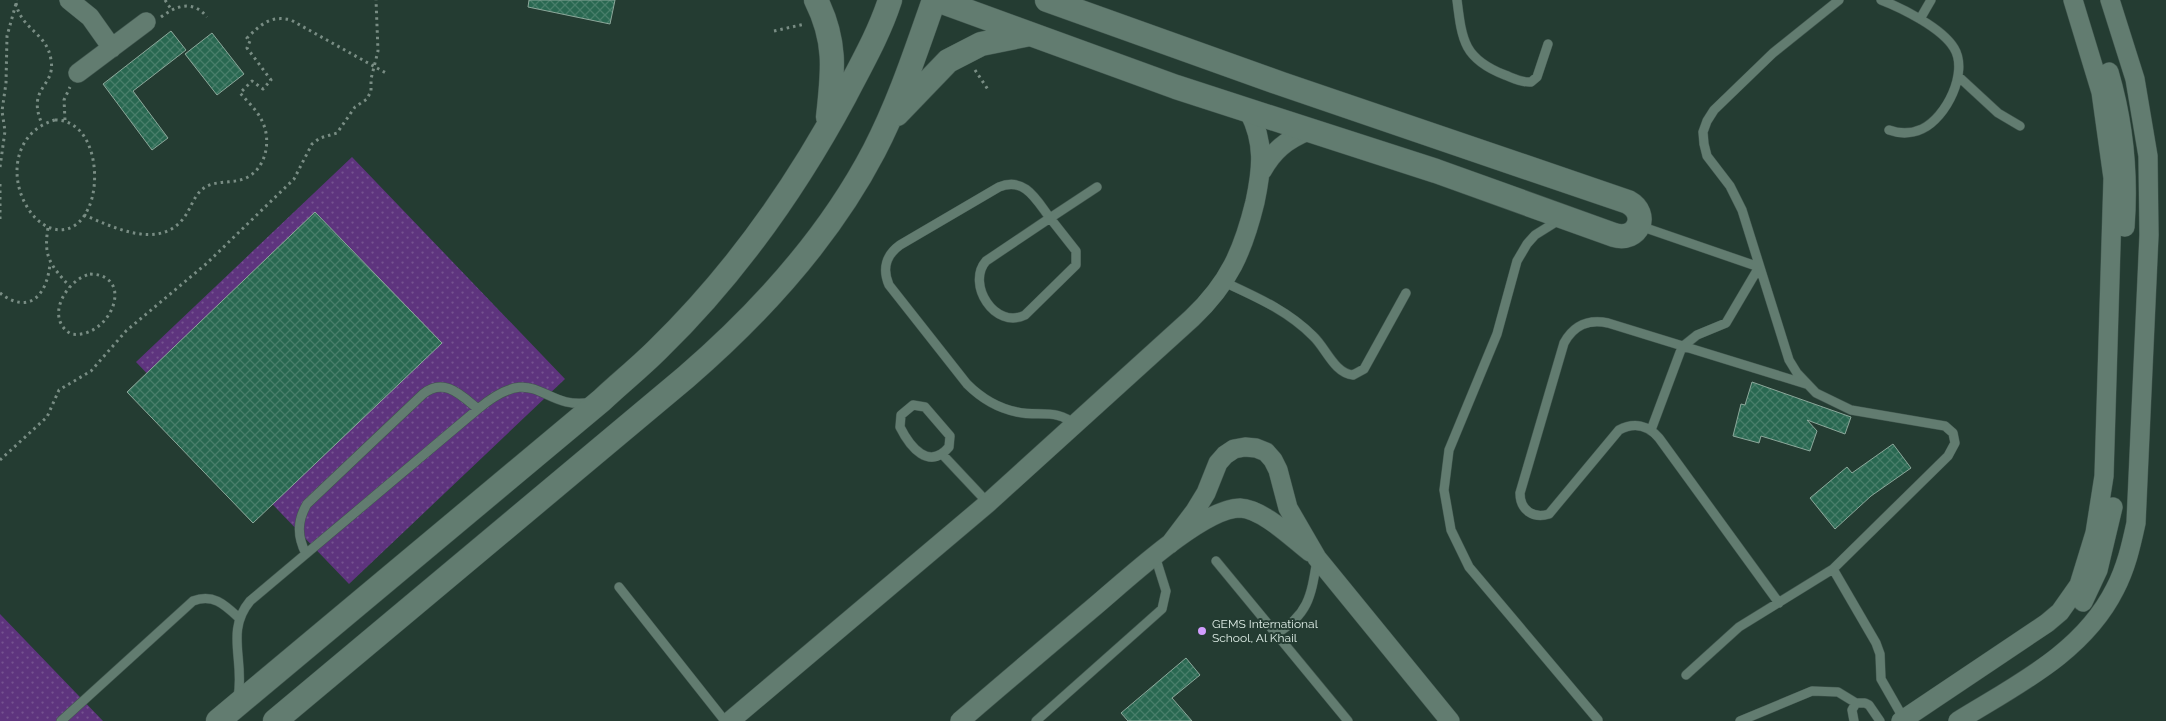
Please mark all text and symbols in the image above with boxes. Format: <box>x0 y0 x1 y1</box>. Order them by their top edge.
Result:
place label: GEMS International School, Al Khail <box>1212 617 1319 645</box>
marker: GEMS International School, Al Khail <box>1196 625 1208 637</box>

